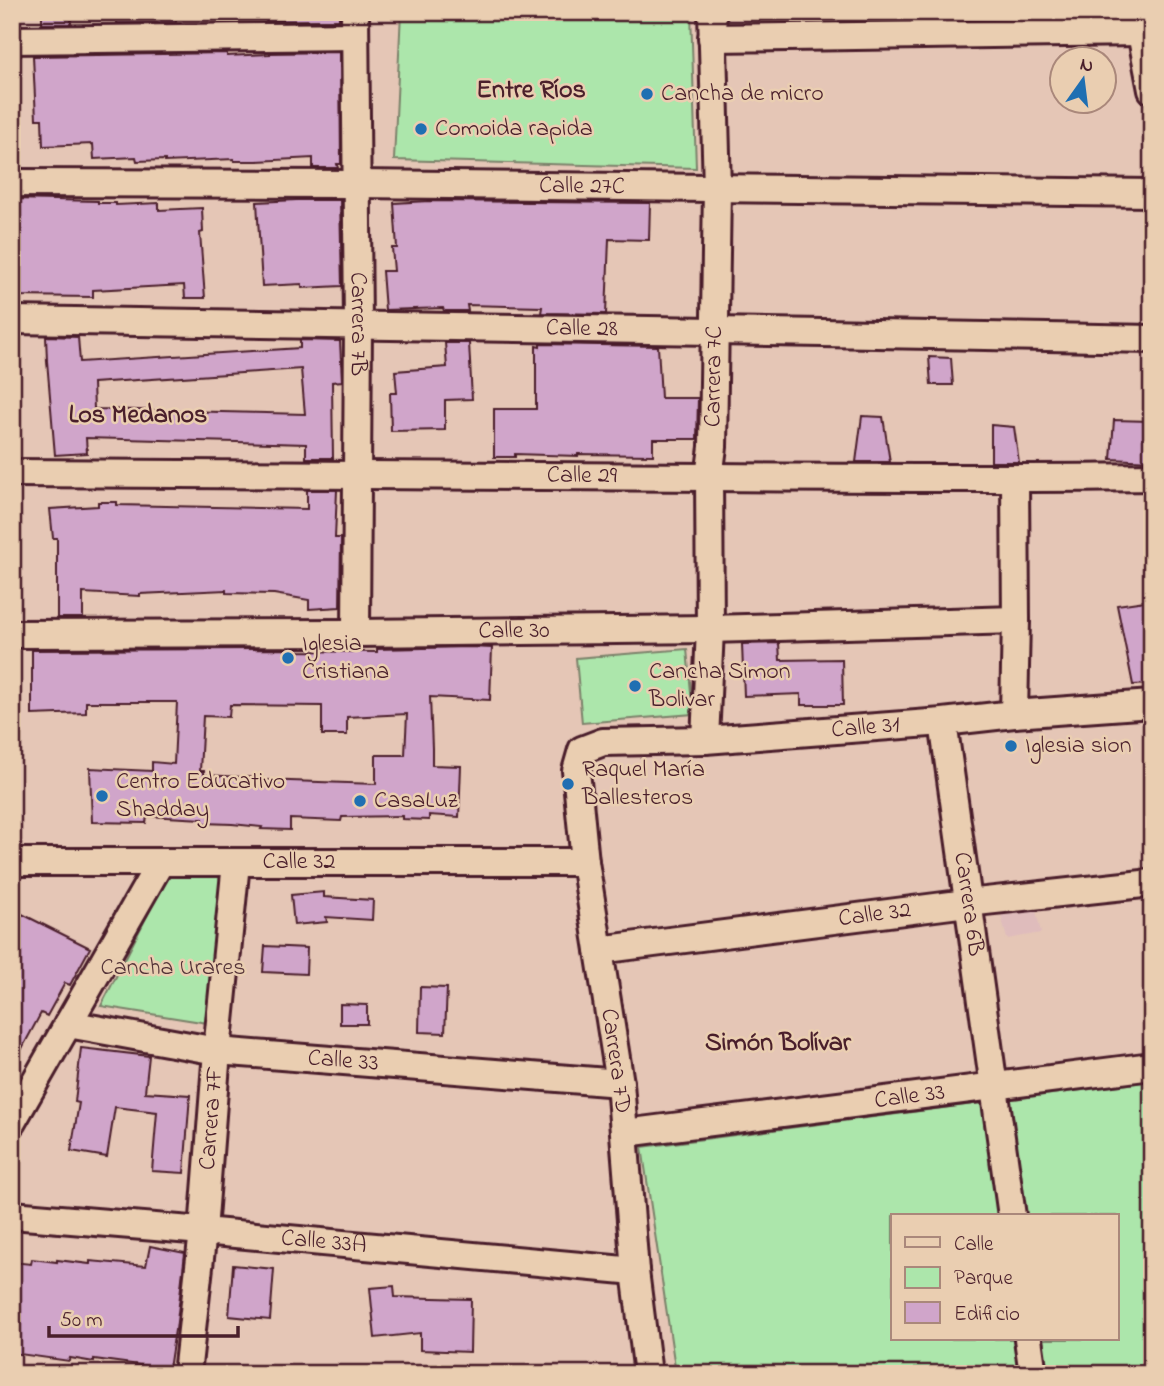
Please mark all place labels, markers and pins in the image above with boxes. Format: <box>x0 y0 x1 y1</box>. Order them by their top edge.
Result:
place label: Cancha de micro <box>661 77 824 112</box>
marker: Cancha de micro <box>639 86 655 102</box>
place label: Comoida rapida <box>435 112 593 147</box>
marker: Comoida rapida <box>413 121 429 137</box>
place label: Iglesia Cristiana <box>302 627 389 690</box>
marker: Iglesia Cristiana <box>280 650 296 666</box>
place label: Cancha Simon Bolivar <box>648 655 791 718</box>
marker: Cancha Simon Bolivar <box>627 678 643 694</box>
place label: Iglesia sion <box>1025 729 1132 764</box>
marker: Iglesia sion <box>1003 738 1019 754</box>
place label: Raquel María Ballesteros <box>581 753 705 816</box>
place label: Centro Educativo Shadday <box>116 765 285 829</box>
marker: Raquel María Ballesteros <box>560 776 576 792</box>
place label: CasaLuz <box>374 784 459 819</box>
marker: Centro Educativo Shadday <box>94 788 110 804</box>
marker: CasaLuz <box>352 793 368 809</box>

